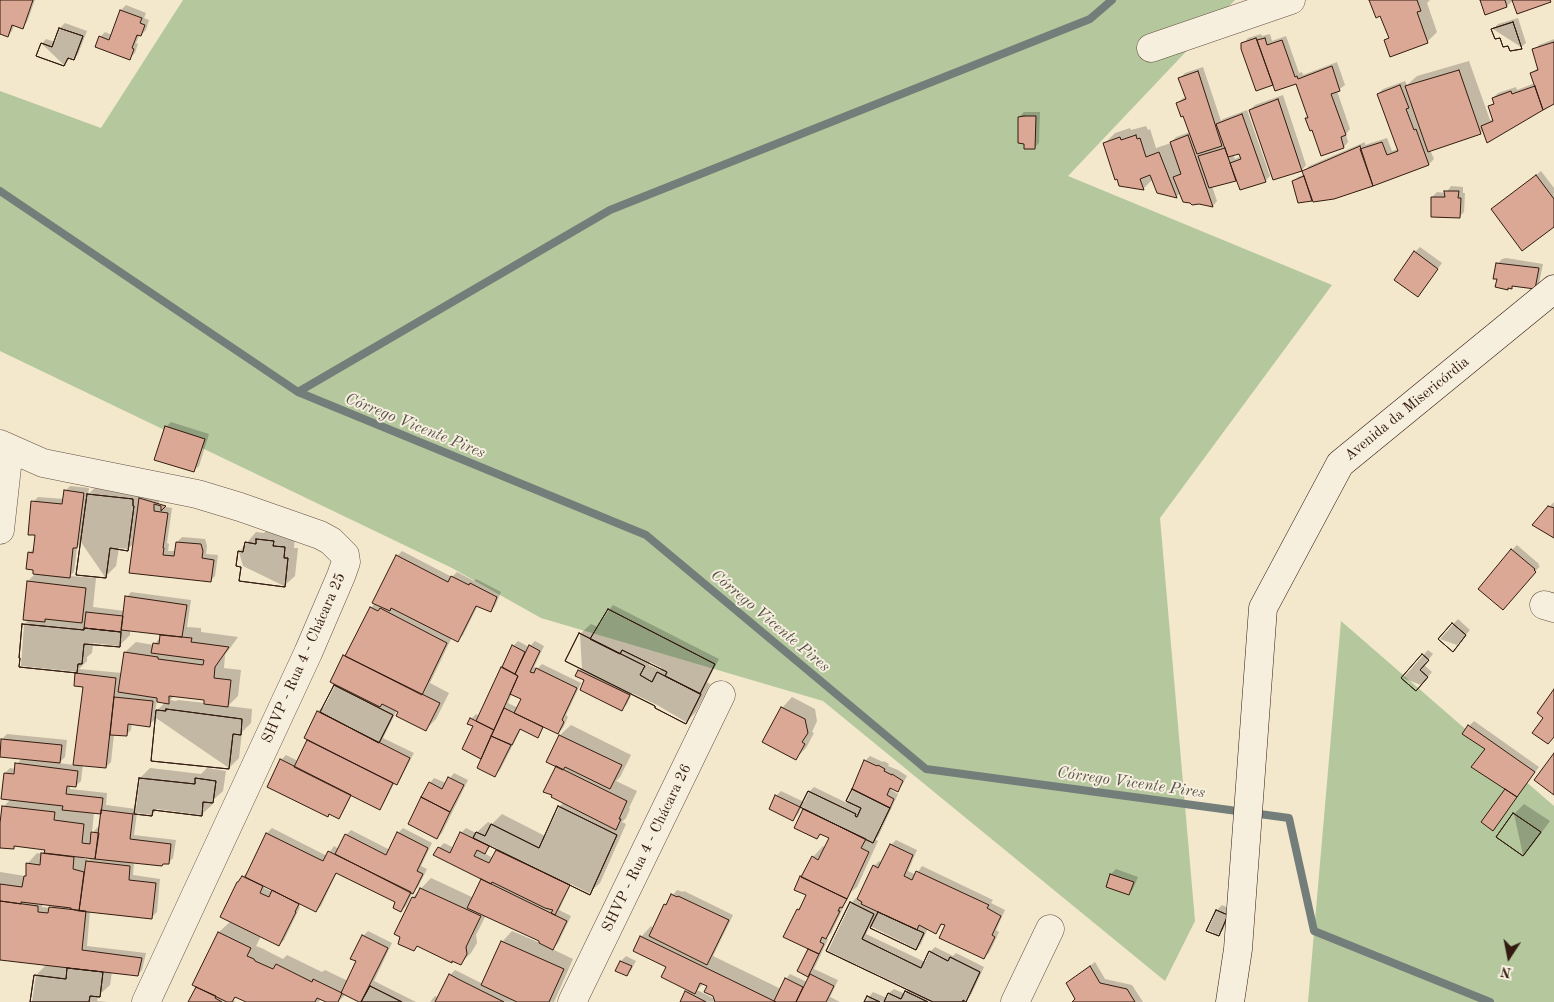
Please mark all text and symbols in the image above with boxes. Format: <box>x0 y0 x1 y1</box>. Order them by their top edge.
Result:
street label: Avenida da Misericórdia <box>1341 353 1473 465</box>
water label: Córrego Vicente Pires <box>342 389 488 463</box>
water label: Córrego Vicente Pires <box>707 566 833 676</box>
street label: SHVP - Rua 4 - Chácara 25 <box>258 570 350 746</box>
street label: SHVP - Rua 4 - Chácara 26 <box>598 761 696 935</box>
water label: Córrego Vicente Pires <box>1056 763 1206 803</box>
north arrow <box>1484 932 1534 982</box>
text: N <box>1500 964 1513 980</box>

